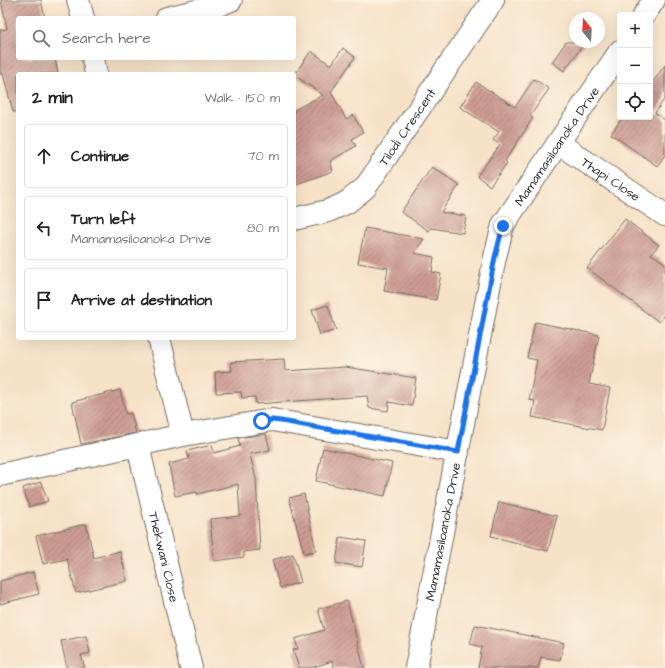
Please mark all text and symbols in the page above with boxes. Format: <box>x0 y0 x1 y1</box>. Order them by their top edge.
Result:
north arrow <box>569 12 605 48</box>
map controls <box>617 12 653 120</box>
button: + <box>617 12 653 48</box>
search box <box>16 16 296 60</box>
icon: search <box>30 27 52 49</box>
text: Search here <box>62 28 151 49</box>
button: − <box>617 48 653 84</box>
street label: Mamamasiloanoka Drive <box>510 83 604 210</box>
street label: Tilodi Crescent <box>375 84 441 170</box>
button: locate <box>617 84 653 120</box>
text: 2 min <box>32 86 73 110</box>
text: Walk · 150 m <box>205 89 280 107</box>
icon: ahead <box>33 145 55 167</box>
text: Continue <box>71 146 129 167</box>
text: 70 m <box>247 147 279 165</box>
street label: Thapi Close <box>577 153 644 206</box>
text: Turn left <box>71 209 135 230</box>
icon: left <box>33 217 55 239</box>
route end <box>494 217 512 235</box>
text: 80 m <box>247 219 279 237</box>
text: Mamamasiloanoka Drive <box>71 230 211 248</box>
icon: arrive <box>33 289 55 311</box>
text: Arrive at destination <box>71 290 212 311</box>
route start <box>253 412 271 430</box>
street label: Mamamasiloanoka Drive <box>421 461 465 602</box>
street label: Thekwani Close <box>144 510 183 604</box>

